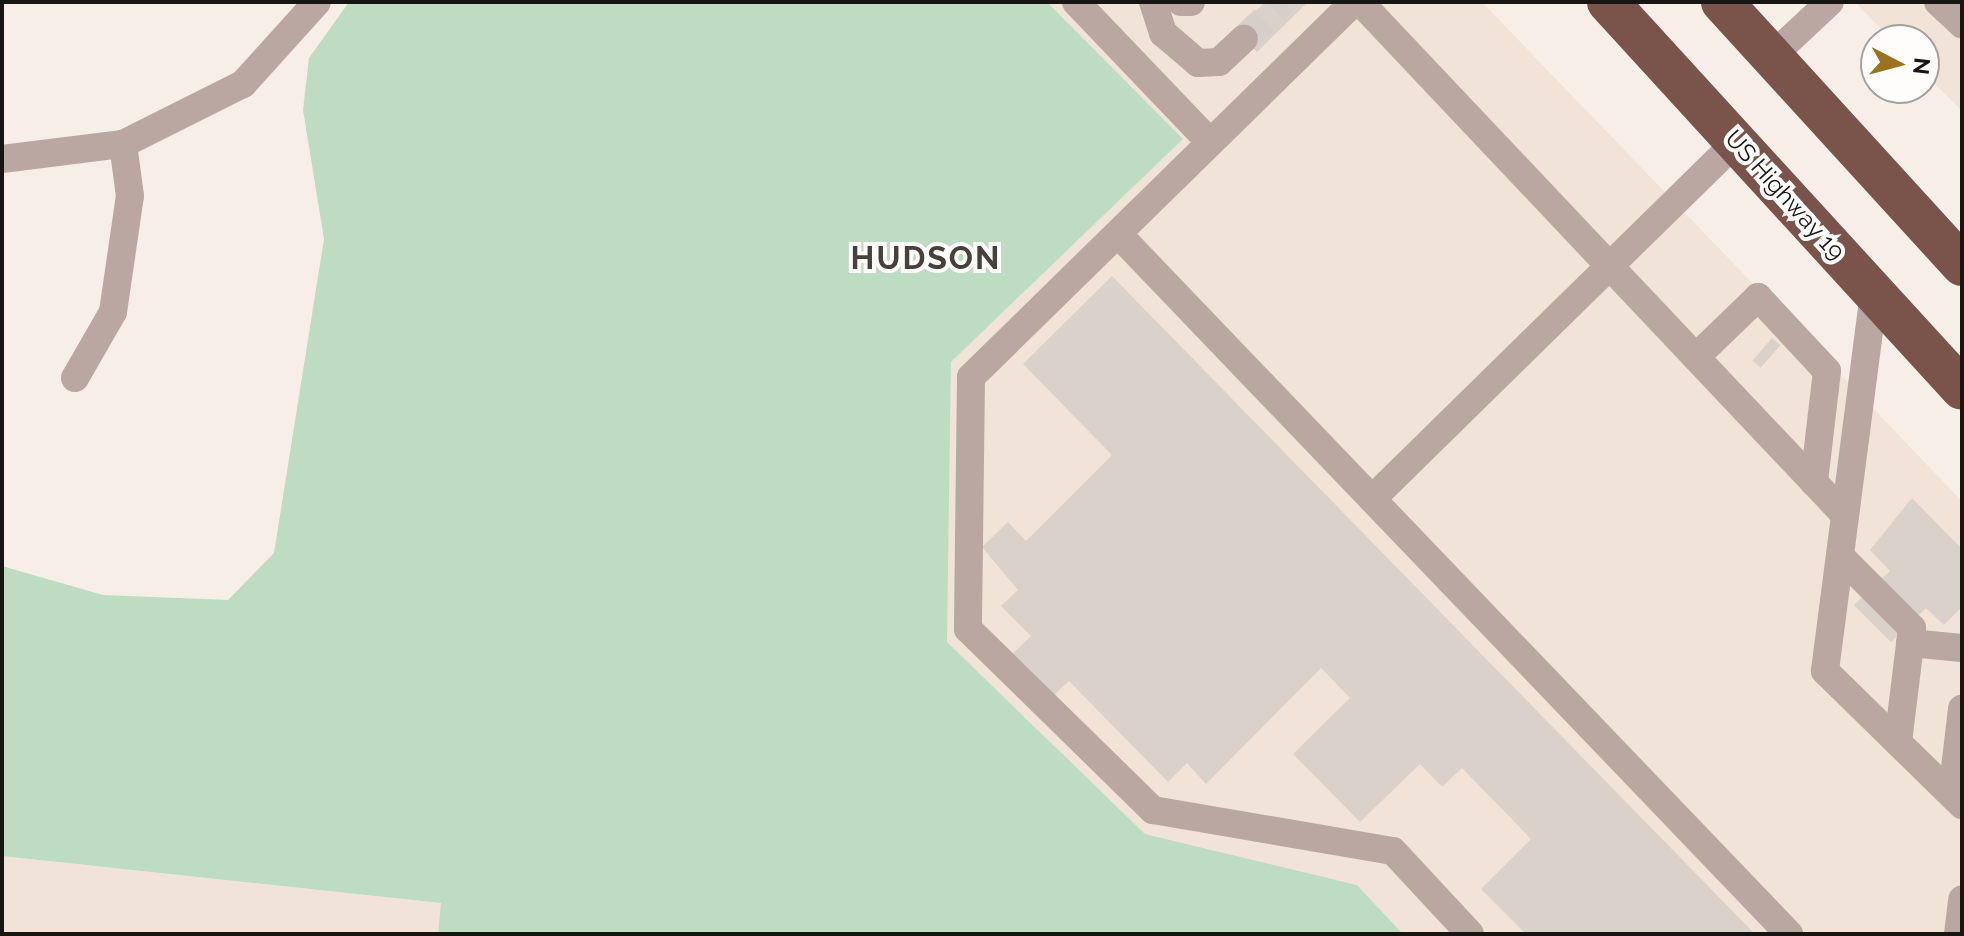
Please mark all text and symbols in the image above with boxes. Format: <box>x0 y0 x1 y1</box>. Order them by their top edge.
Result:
north arrow <box>1860 24 1940 104</box>
text: N <box>1908 57 1936 76</box>
street label: US Highway 19 <box>1719 124 1851 266</box>
district label: HUDSON <box>851 239 1001 277</box>

